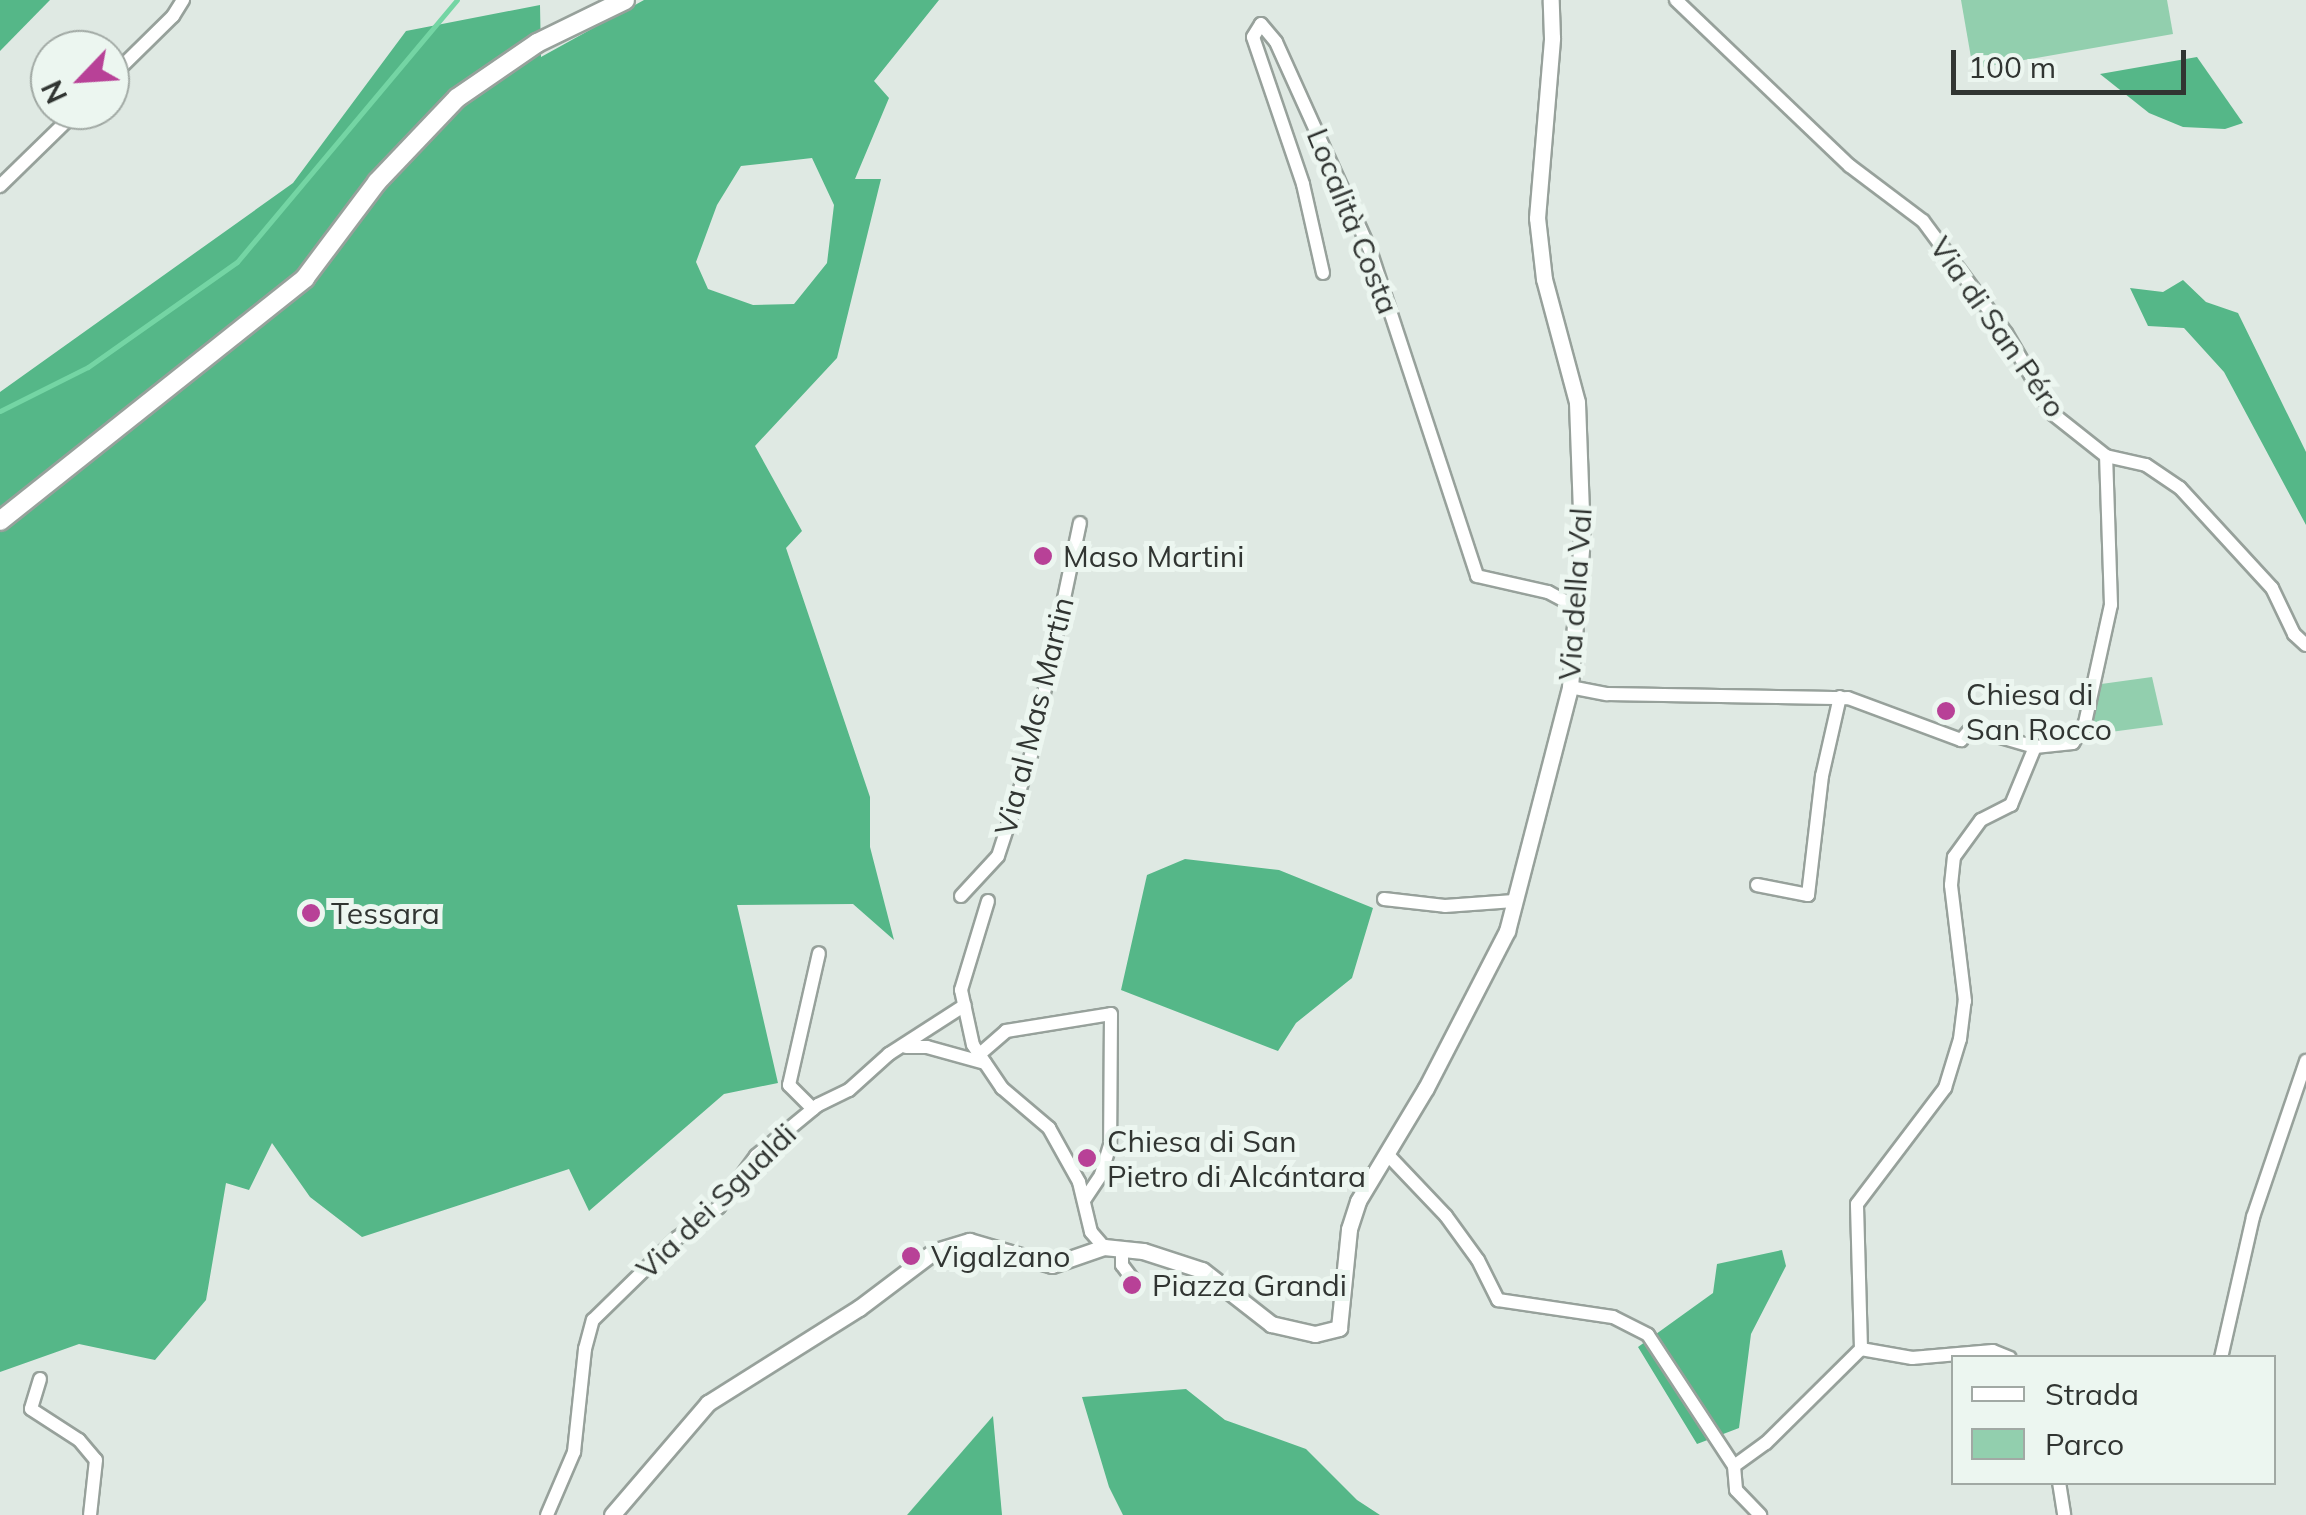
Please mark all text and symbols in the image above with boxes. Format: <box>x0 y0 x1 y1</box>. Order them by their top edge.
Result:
north arrow <box>30 30 130 130</box>
scale bar <box>1956 30 2191 92</box>
text: 100 m <box>1968 48 2056 86</box>
text: N <box>34 75 75 109</box>
street label: Località Costa <box>1300 123 1406 319</box>
street label: Via di San Péro <box>1922 230 2074 424</box>
street label: Via della Val <box>1551 507 1599 681</box>
place label: Maso Martini <box>1063 538 1244 574</box>
marker: Maso Martini <box>1032 545 1054 567</box>
street label: Via al Mas Martin <box>987 593 1081 839</box>
place label: Chiesa di San Rocco <box>1966 676 2112 746</box>
marker: Chiesa di San Rocco <box>1935 700 1957 722</box>
place label: Tessara <box>331 895 440 931</box>
marker: Tessara <box>300 902 322 924</box>
street label: Via dei Sgualdi <box>629 1116 803 1286</box>
place label: Chiesa di San Pietro di Alcántara <box>1107 1123 1366 1194</box>
marker: Chiesa di San Pietro di Alcántara <box>1076 1147 1098 1169</box>
place label: Vigalzano <box>931 1238 1070 1274</box>
marker: Vigalzano <box>900 1245 922 1267</box>
place label: Piazza Grandi <box>1152 1267 1347 1303</box>
marker: Piazza Grandi <box>1121 1274 1143 1296</box>
legend <box>1951 1355 2276 1485</box>
text: Strada <box>2045 1375 2139 1413</box>
text: Parco <box>2045 1425 2124 1463</box>

